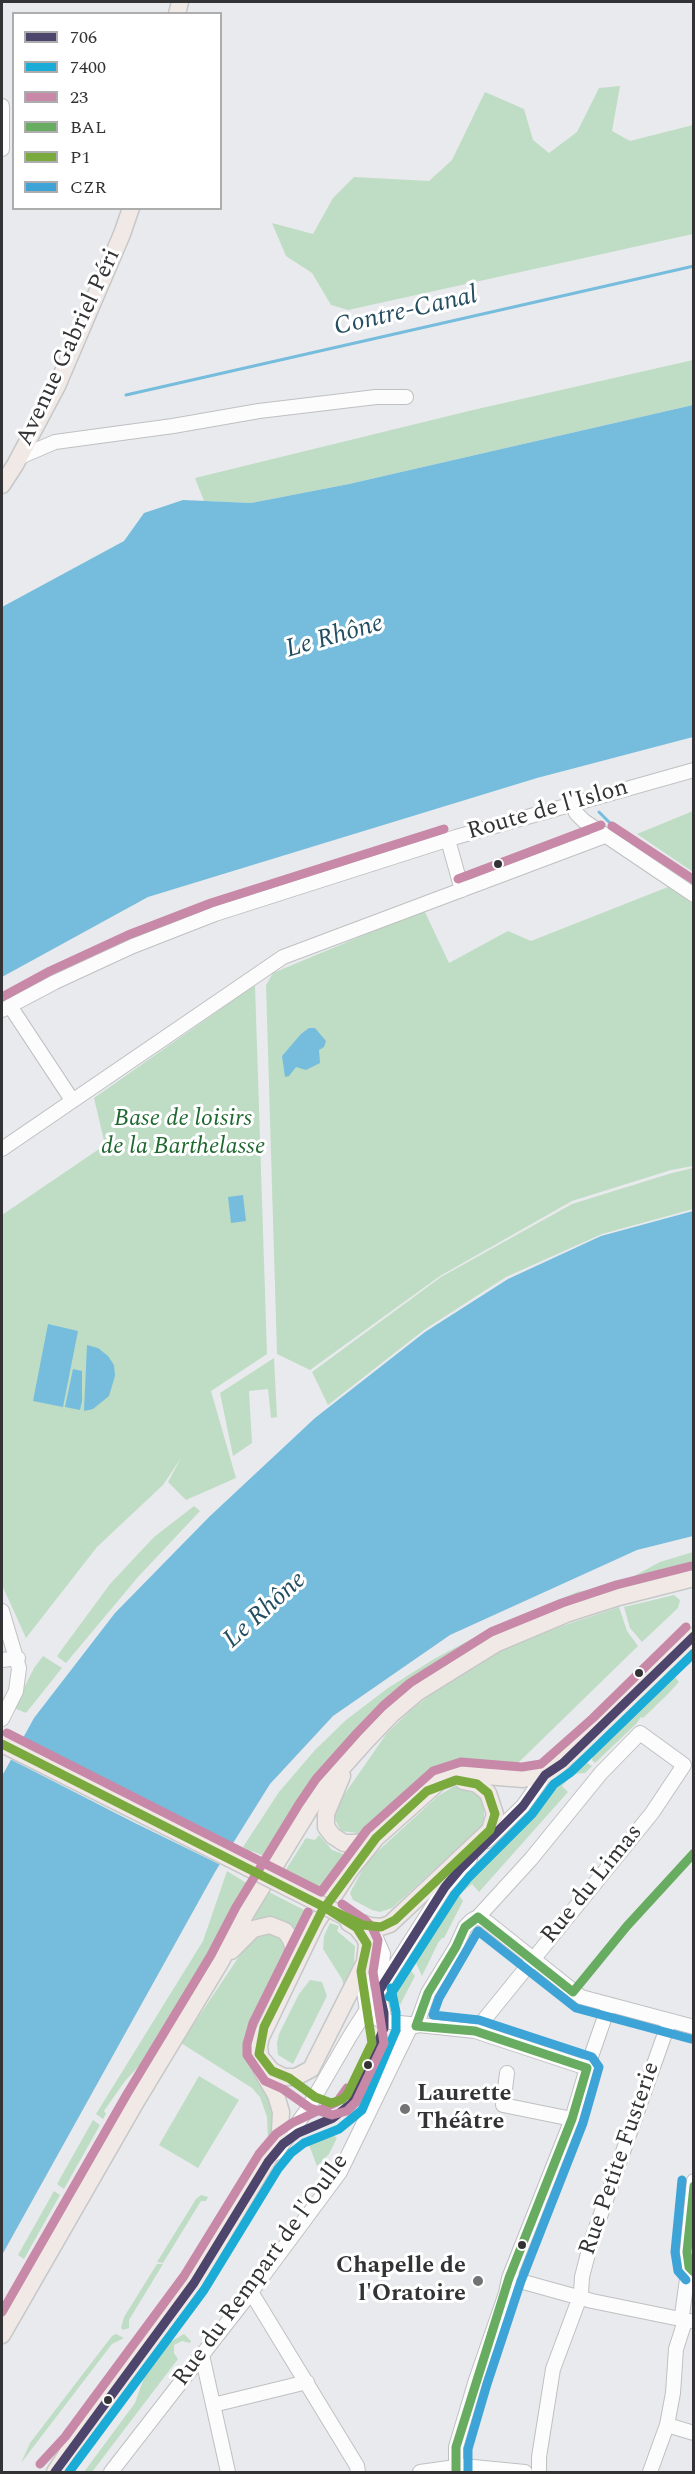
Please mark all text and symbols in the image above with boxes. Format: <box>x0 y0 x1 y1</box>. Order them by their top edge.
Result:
legend <box>12 12 222 210</box>
text: 706 <box>70 24 97 51</box>
text: 7400 <box>70 54 106 81</box>
text: 23 <box>70 84 88 111</box>
text: BAL <box>70 114 106 141</box>
text: P1 <box>70 144 90 171</box>
text: CZR <box>70 174 106 201</box>
street label: Avenue Gabriel Péri <box>12 245 128 451</box>
water label: Contre-Canal <box>331 281 481 345</box>
water label: Le Rhône <box>282 609 388 667</box>
street label: Route de l'Islon <box>464 774 632 848</box>
unlabelled marker <box>492 858 504 870</box>
park label: Base de loisirs de la Barthelasse <box>101 1106 265 1162</box>
water label: Le Rhône <box>218 1566 314 1656</box>
unlabelled marker <box>633 1667 645 1679</box>
street label: Rue du Limas <box>536 1820 650 1950</box>
unlabelled marker <box>362 2059 374 2071</box>
street label: Rue Petite Fusterie <box>574 2059 668 2259</box>
place label: Laurette Théâtre <box>417 2081 511 2137</box>
marker: Laurette Théâtre <box>398 2102 412 2116</box>
street label: Rue du Rempart de l'Oulle <box>168 2149 356 2393</box>
unlabelled marker <box>516 2239 528 2251</box>
place label: Chapelle de l'Oratoire <box>336 2253 466 2309</box>
marker: Chapelle de l'Oratoire <box>471 2274 485 2288</box>
unlabelled marker <box>102 2394 114 2406</box>

